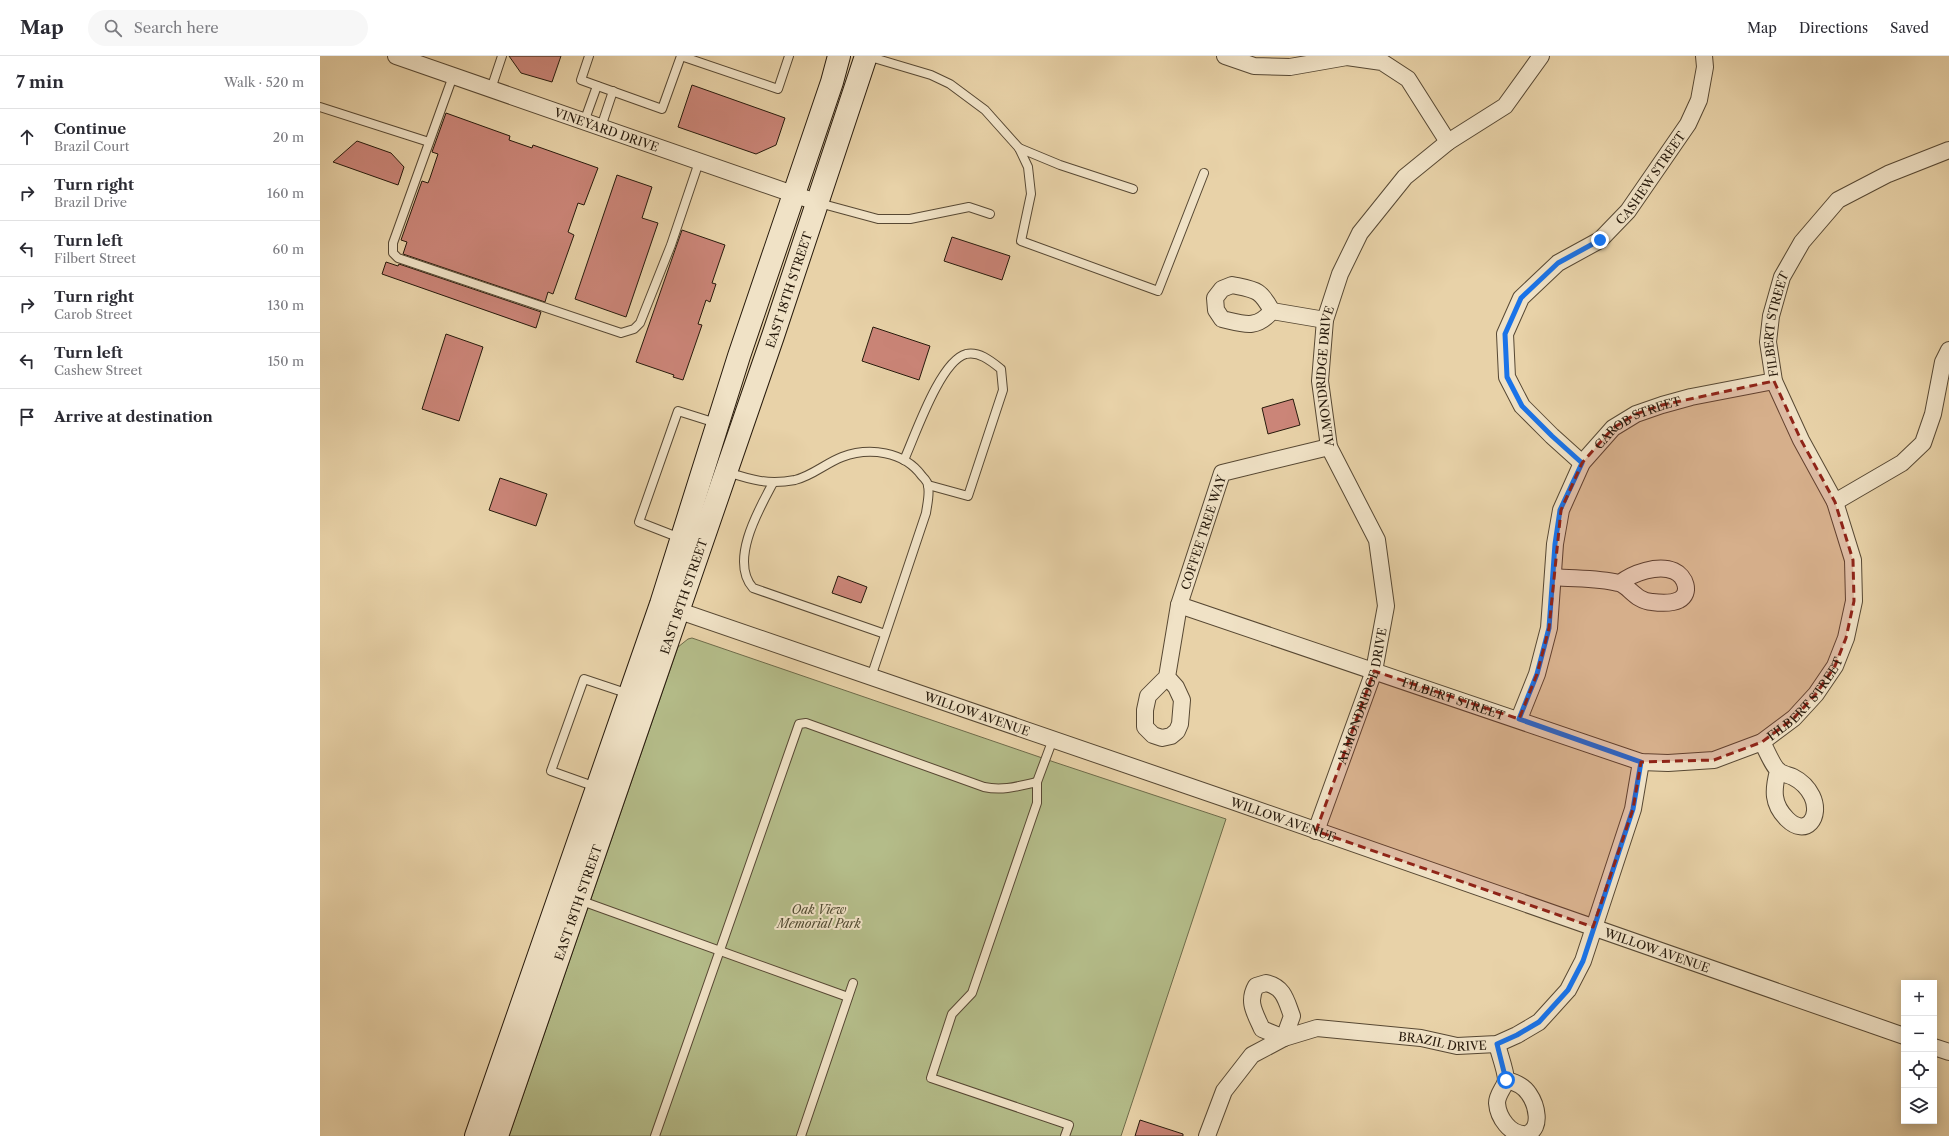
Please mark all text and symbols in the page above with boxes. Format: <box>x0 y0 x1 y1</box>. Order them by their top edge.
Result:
search box <box>88 10 368 46</box>
text: Map <box>20 16 64 39</box>
icon: search <box>102 17 124 39</box>
text: Search here <box>134 18 219 37</box>
text: Map <box>1747 19 1777 37</box>
text: Directions <box>1799 19 1868 37</box>
text: Saved <box>1890 19 1929 37</box>
text: 7 min <box>16 72 64 92</box>
text: Walk · 520 m <box>224 74 304 90</box>
street label: VINEYARD DRIVE <box>552 104 661 154</box>
text: Continue <box>54 119 126 138</box>
icon: ahead <box>16 126 38 148</box>
street label: CASHEW STREET <box>1612 128 1688 227</box>
text: 20 m <box>273 129 304 145</box>
text: Brazil Court <box>54 138 129 154</box>
text: Turn right <box>54 175 134 194</box>
icon: right <box>16 182 38 204</box>
text: 160 m <box>267 185 304 201</box>
text: Brazil Drive <box>54 194 127 210</box>
street label: EAST 18TH STREET <box>762 230 815 350</box>
text: Turn left <box>54 231 123 250</box>
route end <box>1591 231 1609 249</box>
icon: left <box>16 238 38 260</box>
text: 60 m <box>273 241 304 257</box>
text: Filbert Street <box>54 250 136 266</box>
street label: FILBERT STREET <box>1760 268 1791 378</box>
text: Turn right <box>54 287 134 306</box>
icon: right <box>16 294 38 316</box>
text: 130 m <box>268 297 304 313</box>
street label: ALMONDRIDGE DRIVE <box>1312 304 1337 449</box>
text: Carob Street <box>54 306 132 322</box>
text: Turn left <box>54 343 123 362</box>
icon: left <box>16 350 38 372</box>
text: 150 m <box>268 353 304 369</box>
text: Cashew Street <box>54 362 142 378</box>
street label: CAROB STREET <box>1591 393 1682 452</box>
icon: arrive <box>16 406 38 428</box>
text: Arrive at destination <box>54 407 213 426</box>
street label: COFFEE TREE WAY <box>1177 472 1229 592</box>
street label: EAST 18TH STREET <box>656 536 710 656</box>
street label: ALMONDRIDGE DRIVE <box>1333 626 1389 767</box>
street label: FILBERT STREET <box>1764 655 1845 743</box>
street label: FILBERT STREET <box>1400 674 1507 723</box>
street label: WILLOW AVENUE <box>921 688 1032 738</box>
street label: WILLOW AVENUE <box>1228 793 1338 844</box>
street label: EAST 18TH STREET <box>551 843 604 962</box>
park label: Oak View Memorial Park <box>775 902 862 931</box>
street label: WILLOW AVENUE <box>1602 924 1712 975</box>
map controls <box>1901 980 1937 1124</box>
button: + <box>1901 980 1937 1016</box>
button: − <box>1901 1016 1937 1052</box>
street label: BRAZIL DRIVE <box>1398 1028 1487 1054</box>
button: locate <box>1901 1052 1937 1088</box>
route start <box>1497 1071 1515 1089</box>
button: layers <box>1901 1088 1937 1124</box>

